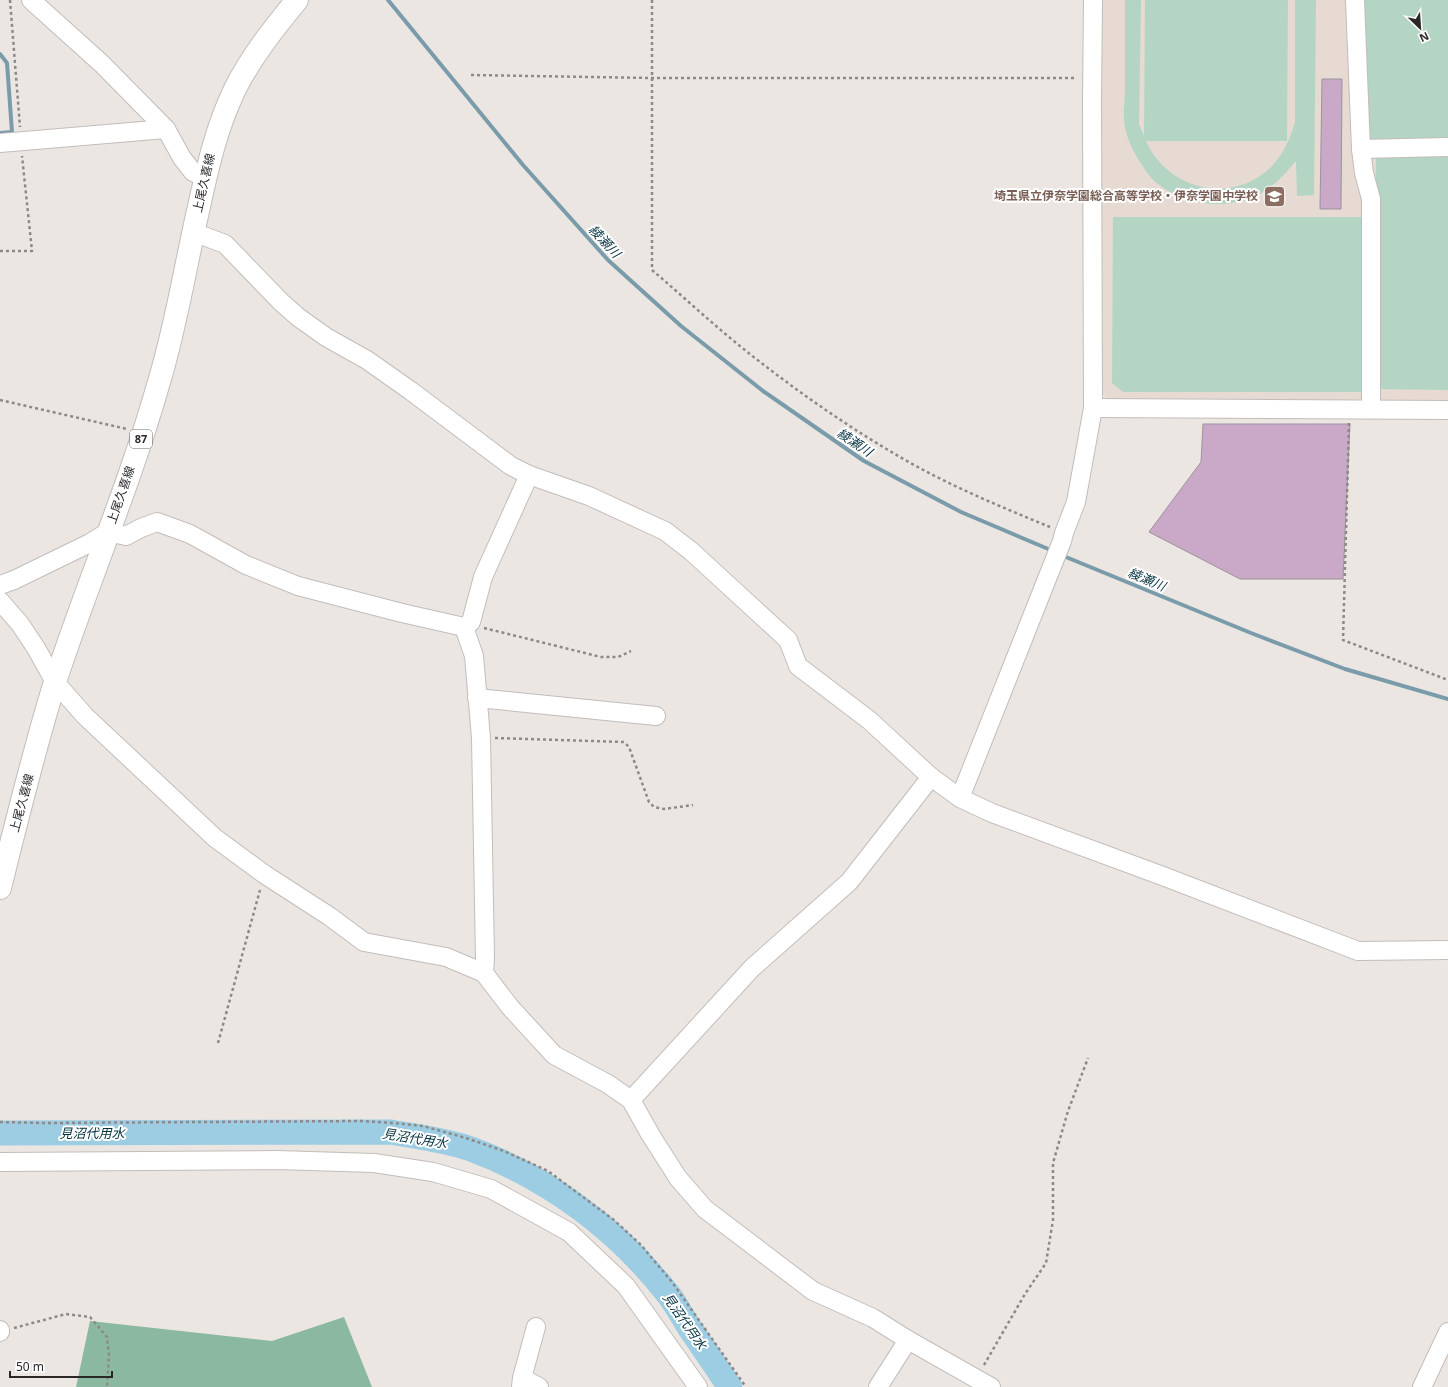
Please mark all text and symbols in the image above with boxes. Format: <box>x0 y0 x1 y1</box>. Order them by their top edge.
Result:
north arrow <box>1400 8 1440 48</box>
text: N <box>1417 29 1432 46</box>
street label: 上尾久喜線 <box>188 152 219 214</box>
school or university icon: 埼玉県立伊奈学園総合高等学校・伊奈学園中学校 <box>1261 183 1287 209</box>
place label: 埼玉県立伊奈学園総合高等学校・伊奈学園中学校 <box>994 187 1258 204</box>
water label: 綾瀬川 <box>585 221 626 263</box>
water label: 綾瀬川 <box>834 424 878 461</box>
road number: 87 <box>130 430 152 448</box>
street label: 上尾久喜線 <box>103 464 138 526</box>
water label: 綾瀬川 <box>1126 563 1170 596</box>
street label: 上尾久喜線 <box>6 772 37 834</box>
water label: 見沼代用水 <box>59 1124 126 1142</box>
water label: 見沼代用水 <box>381 1124 450 1152</box>
water label: 見沼代用水 <box>659 1289 712 1354</box>
scale bar <box>10 1353 112 1379</box>
text: 50 m <box>16 1358 44 1375</box>

